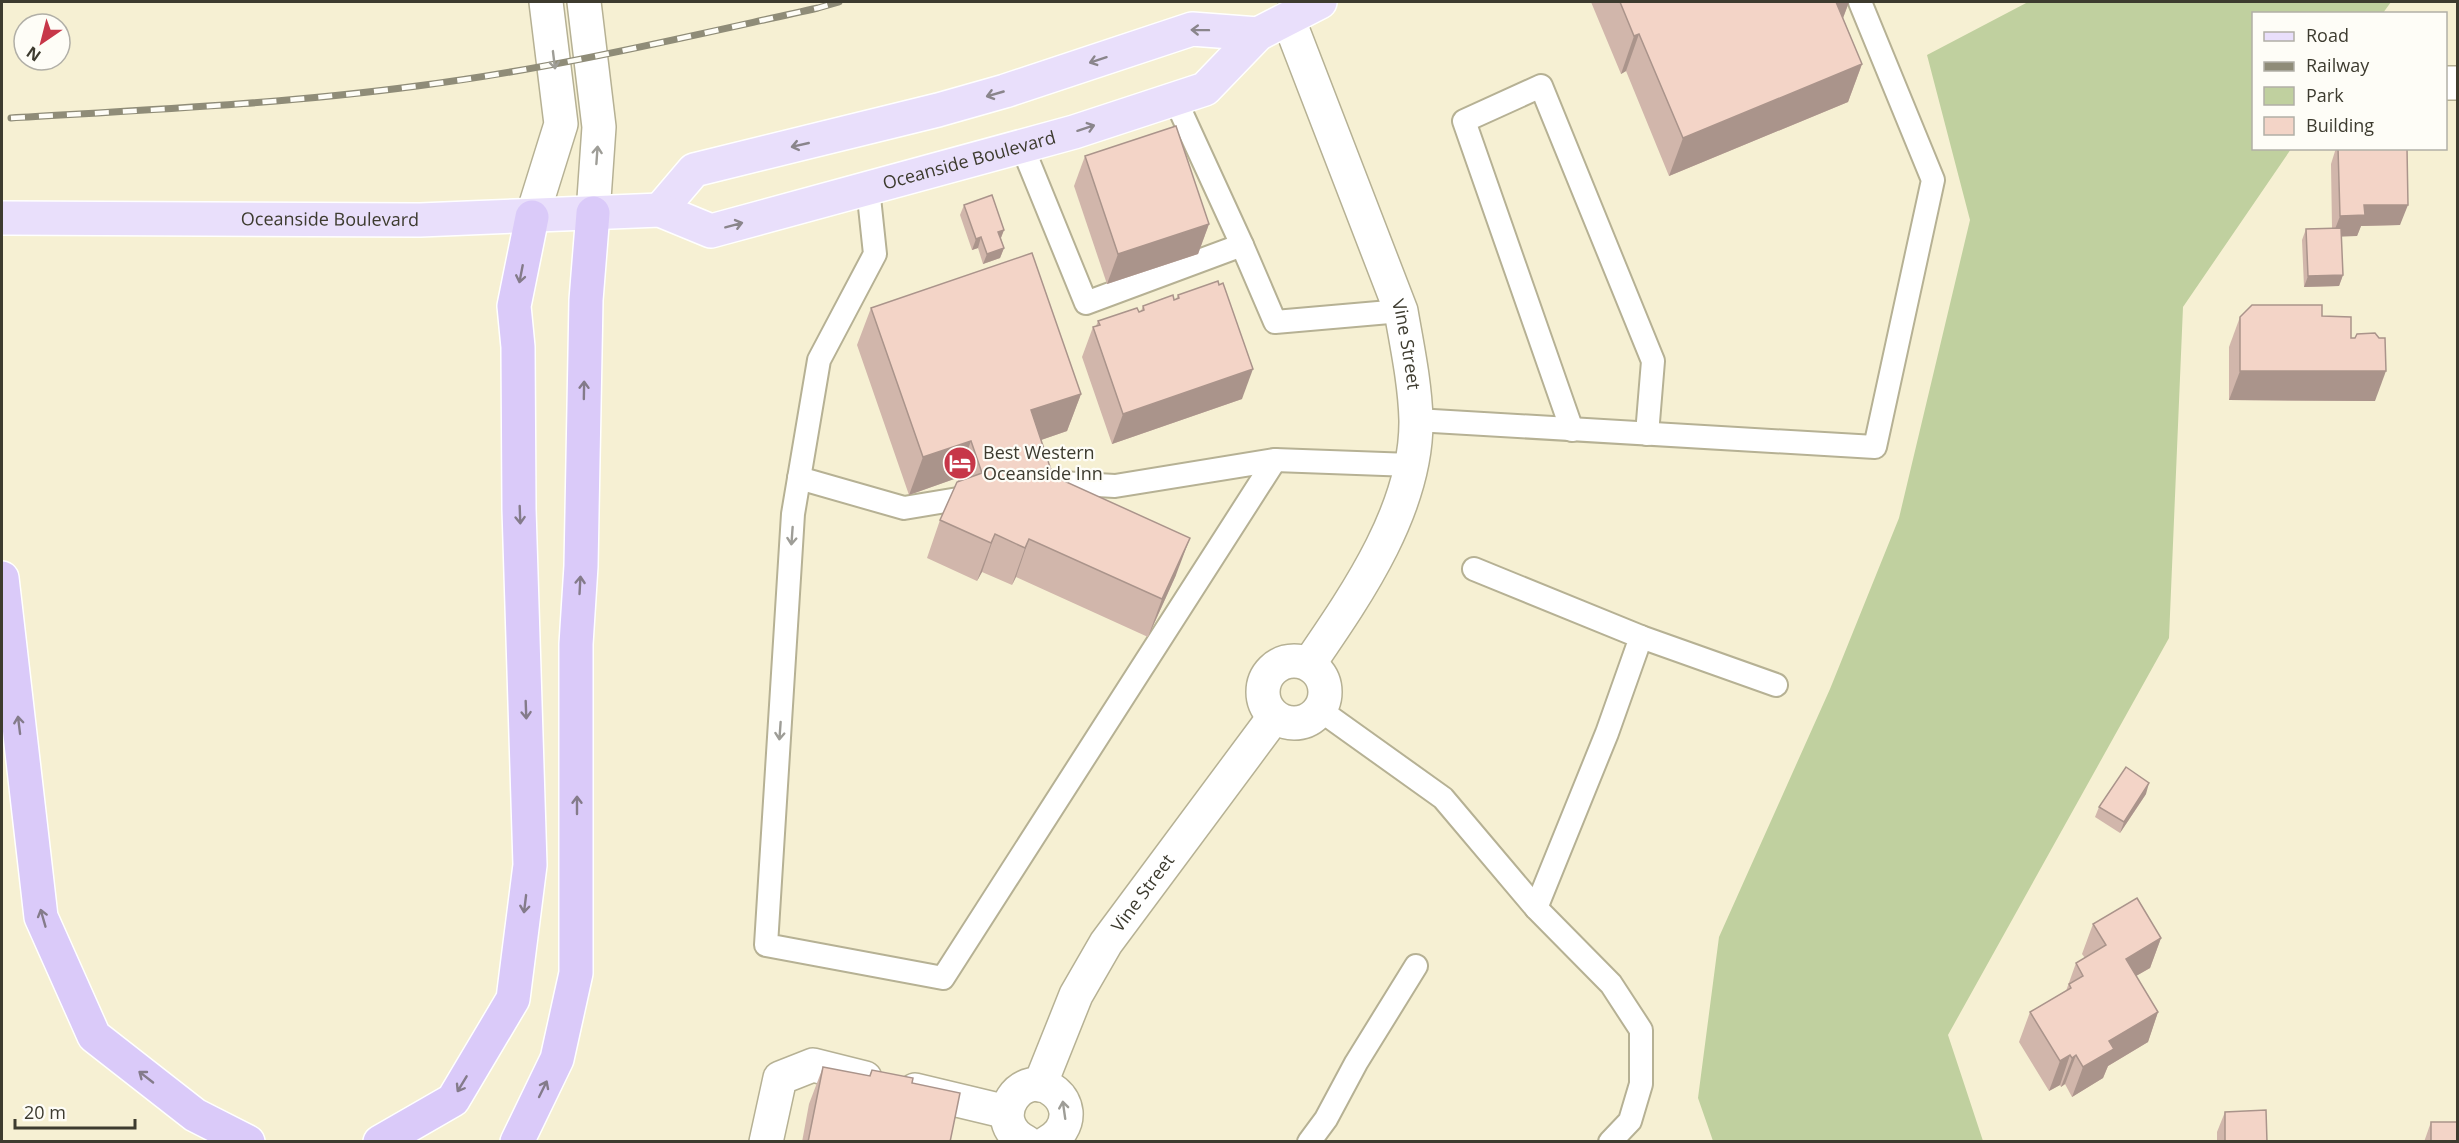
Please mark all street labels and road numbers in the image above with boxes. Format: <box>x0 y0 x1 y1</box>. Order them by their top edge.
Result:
street label: Oceanside Boulevard <box>880 125 1058 195</box>
street label: Oceanside Boulevard <box>241 206 419 231</box>
street label: Vine Street <box>1387 295 1427 391</box>
street label: Vine Street <box>1105 849 1179 936</box>

